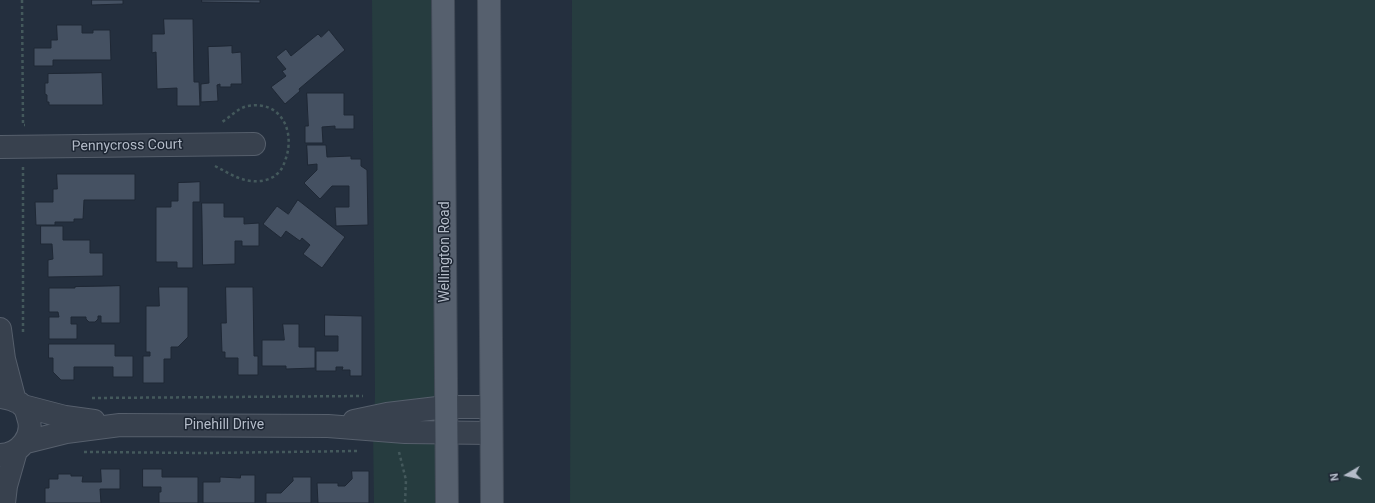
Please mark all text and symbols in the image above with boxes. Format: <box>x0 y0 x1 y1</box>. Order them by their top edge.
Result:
street label: Pennycross Court <box>72 137 182 155</box>
street label: Wellington Road <box>437 201 453 303</box>
street label: Pinehill Drive <box>184 417 264 433</box>
north arrow <box>1327 455 1367 495</box>
text: N <box>1328 472 1342 482</box>

